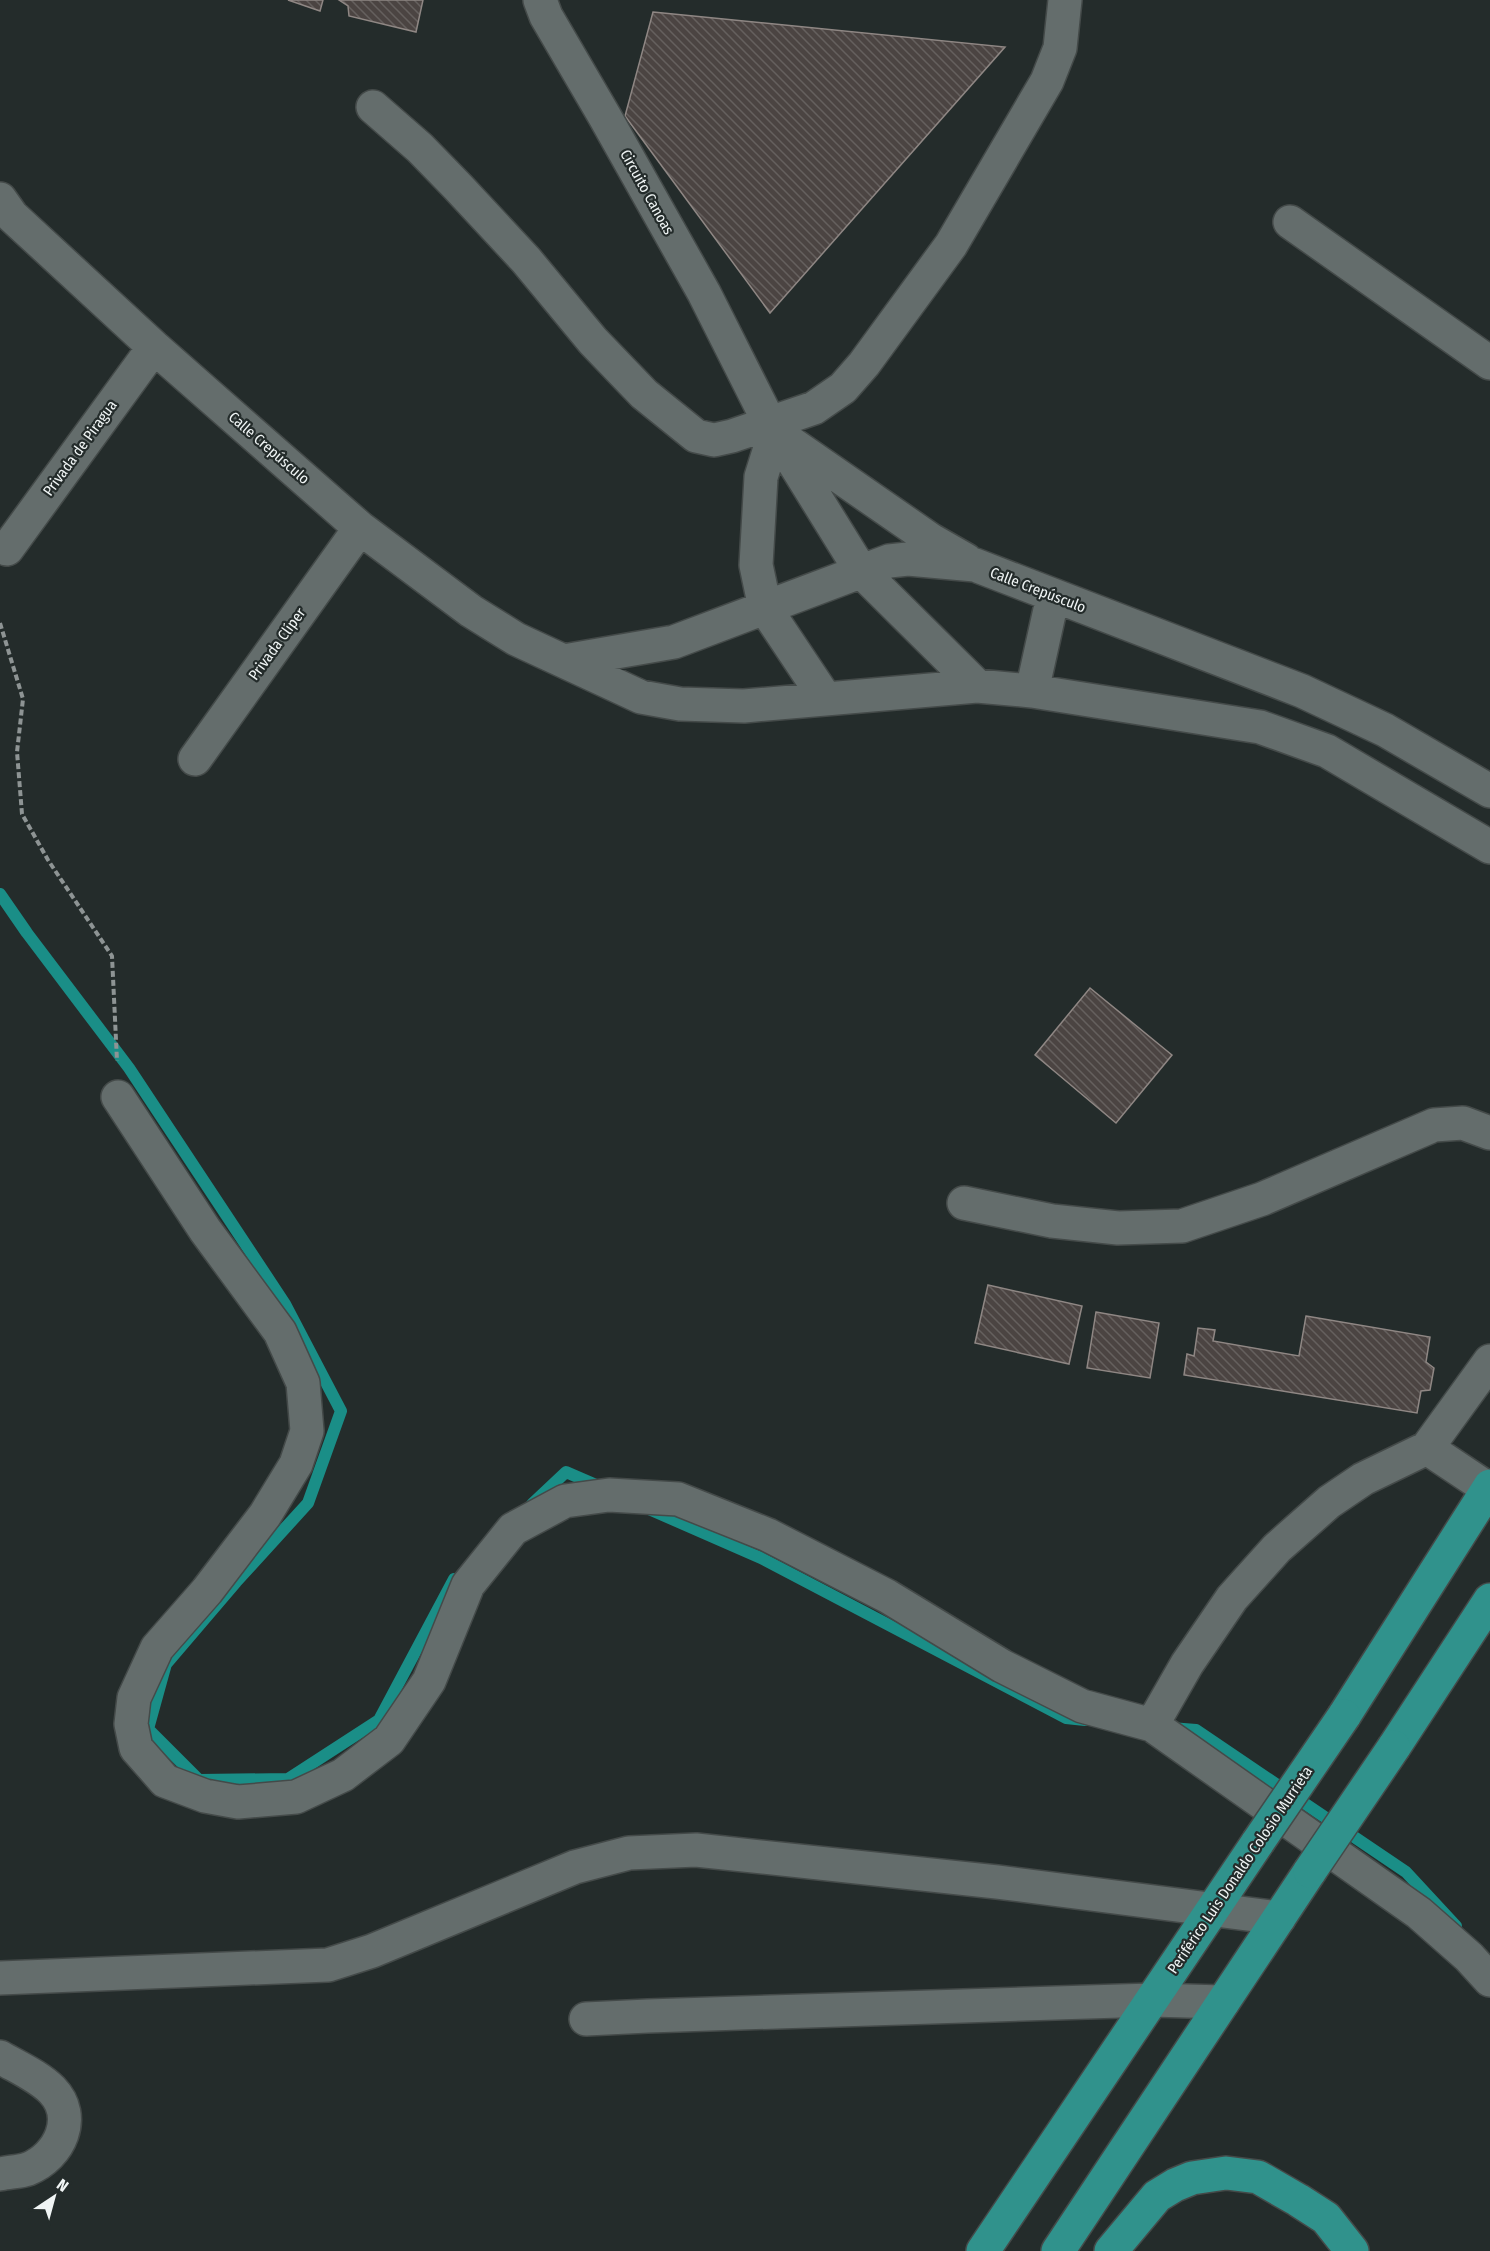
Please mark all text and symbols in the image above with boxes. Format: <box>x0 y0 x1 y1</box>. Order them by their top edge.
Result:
street label: Circuito Canoas <box>616 146 678 238</box>
street label: Privada de Piragua <box>39 397 121 499</box>
street label: Calle Crepúsculo <box>225 408 313 488</box>
street label: Calle Crepúsculo <box>988 563 1089 617</box>
street label: Privada Clíper <box>245 604 310 684</box>
street label: Periférico Luis Donaldo Colosio Murrieta <box>1164 1763 1316 1977</box>
north arrow <box>24 2167 84 2227</box>
text: N <box>53 2175 72 2196</box>

